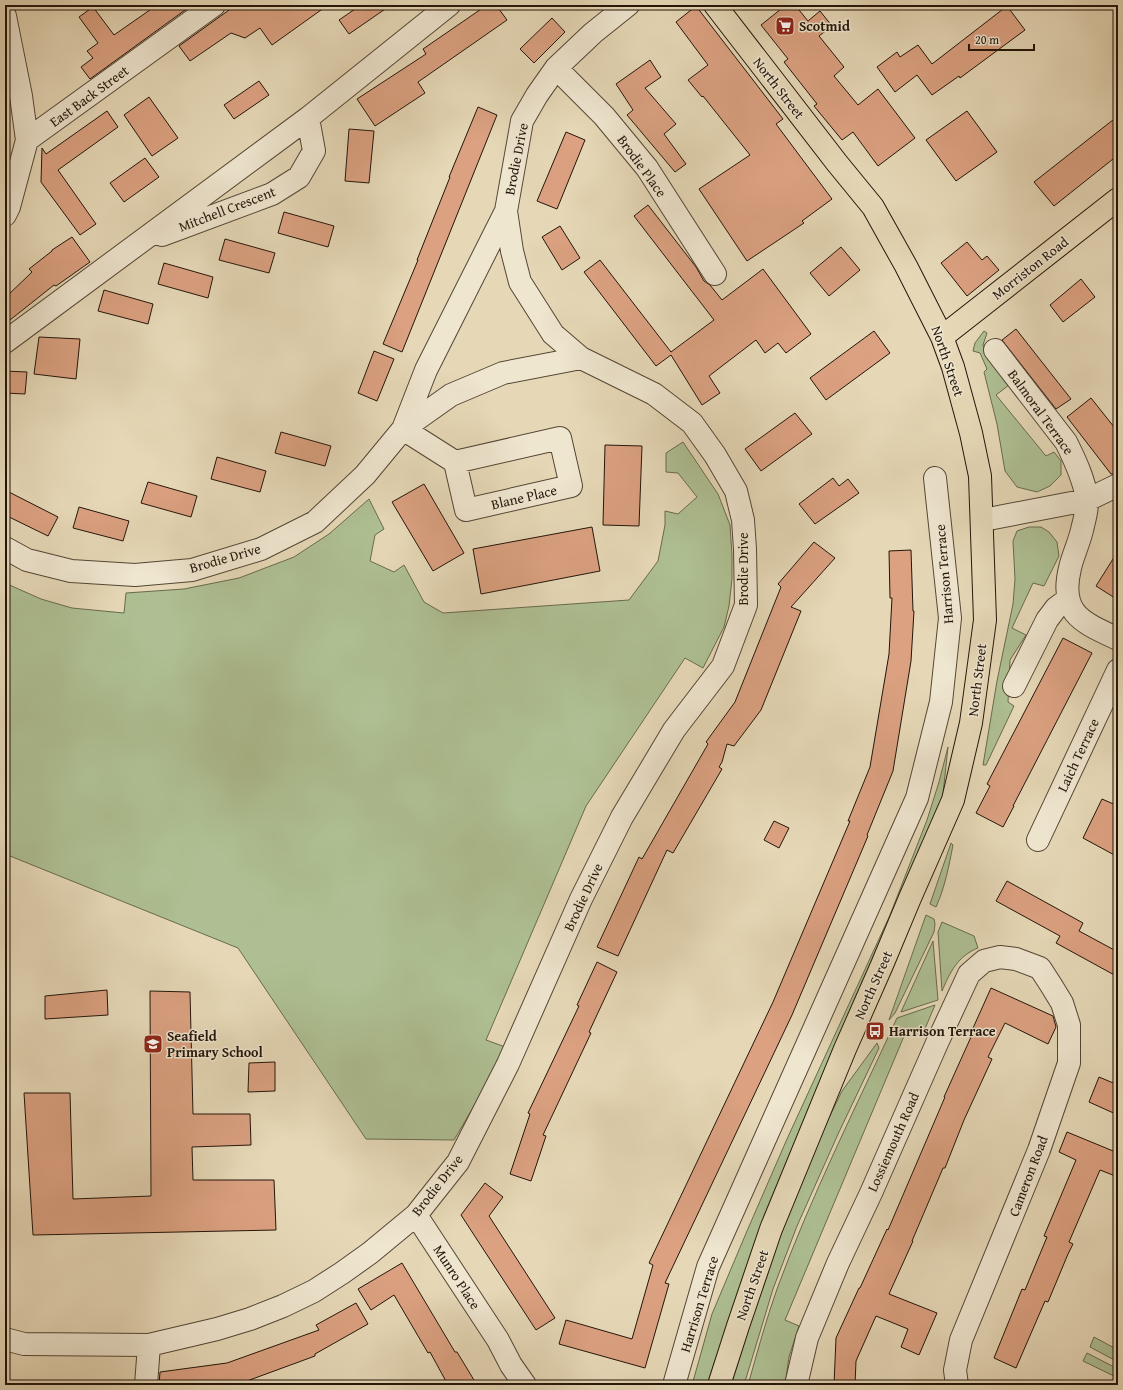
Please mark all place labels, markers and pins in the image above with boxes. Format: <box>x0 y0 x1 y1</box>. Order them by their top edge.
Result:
supermarket icon: Scotmid <box>774 15 796 37</box>
place label: Scotmid <box>799 16 850 36</box>
bus stop icon: Harrison Terrace <box>864 1020 886 1042</box>
place label: Harrison Terrace <box>889 1021 996 1041</box>
place label: Seafield Primary School <box>167 1026 264 1062</box>
school or university icon: Seafield Primary School <box>142 1033 164 1055</box>

